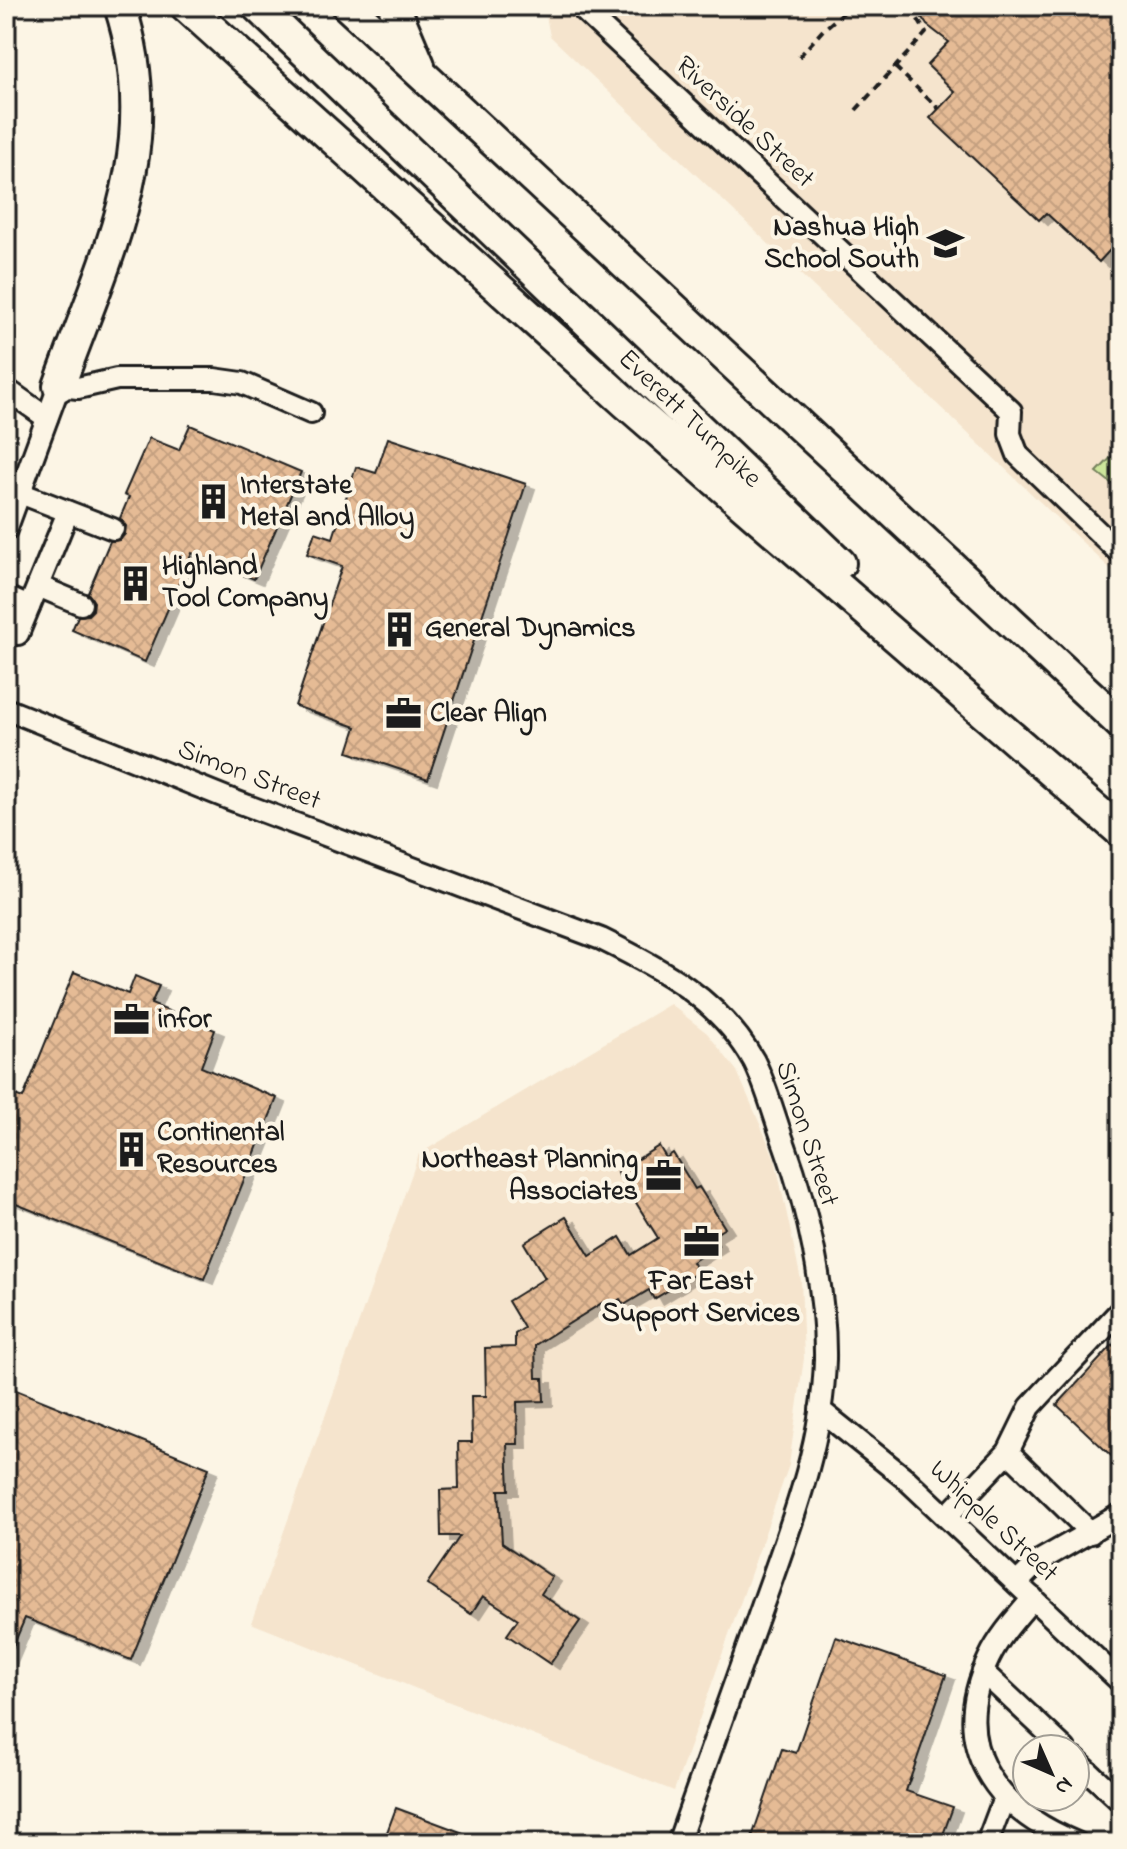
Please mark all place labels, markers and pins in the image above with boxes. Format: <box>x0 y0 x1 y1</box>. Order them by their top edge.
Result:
place label: Nashua High School South <box>764 208 919 281</box>
school or university icon: Nashua High School South <box>926 225 964 263</box>
place label: Interstate Metal and Alloy <box>240 466 414 539</box>
building icon: Interstate Metal and Alloy <box>195 483 233 521</box>
place label: Highland Tool Company <box>162 547 328 620</box>
building icon: Highland Tool Company <box>117 564 155 602</box>
place label: General Dynamics <box>425 609 635 650</box>
building icon: General Dynamics <box>380 610 418 648</box>
place label: Clear Align <box>430 694 547 736</box>
office icon: Clear Align <box>385 695 423 733</box>
place label: infor <box>158 1000 213 1041</box>
office icon: infor <box>113 1001 151 1039</box>
place label: Continental Resources <box>157 1113 285 1186</box>
building icon: Continental Resources <box>112 1130 150 1168</box>
place label: Northeast Planning Associates <box>421 1140 638 1213</box>
office icon: Northeast Planning Associates <box>645 1157 683 1195</box>
office icon: Far East Support Services <box>682 1223 720 1261</box>
place label: Far East Support Services <box>602 1262 800 1335</box>

